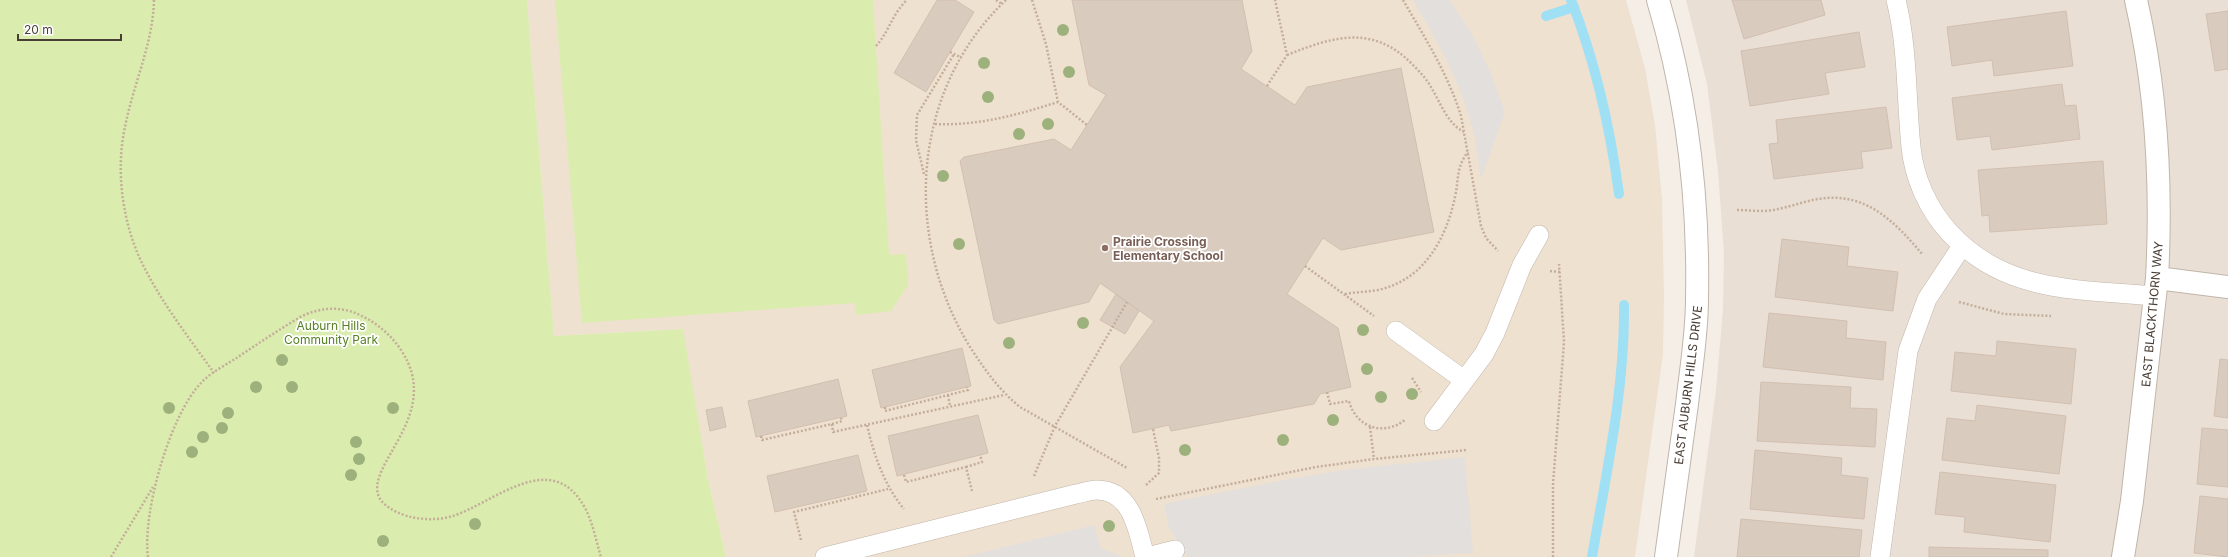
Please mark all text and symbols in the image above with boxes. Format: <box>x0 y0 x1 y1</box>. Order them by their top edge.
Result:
scale bar <box>18 16 121 42</box>
text: 20 m <box>24 22 53 37</box>
place label: Prairie Crossing Elementary School <box>1113 234 1223 263</box>
street label: EAST BLACKTHORN WAY <box>2138 240 2166 388</box>
marker: Prairie Crossing Elementary School <box>1100 243 1110 253</box>
street label: EAST AUBURN HILLS DRIVE <box>1671 305 1705 465</box>
park label: Auburn Hills Community Park <box>284 318 378 347</box>

